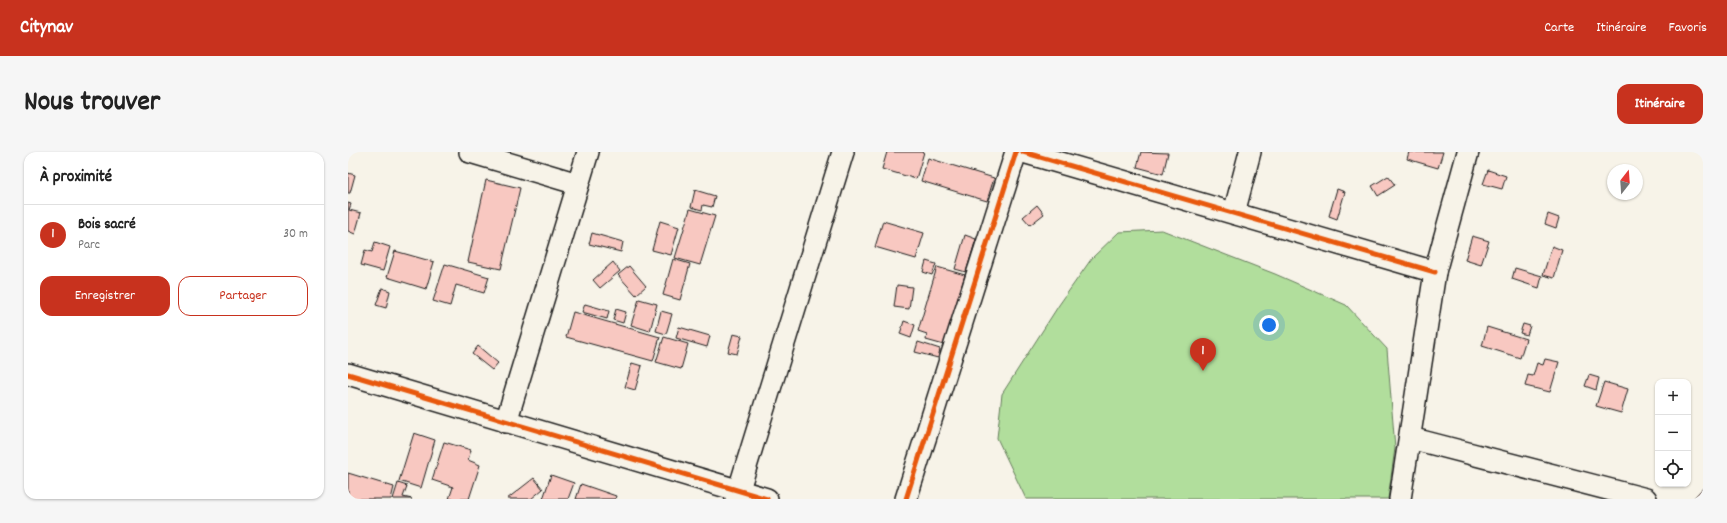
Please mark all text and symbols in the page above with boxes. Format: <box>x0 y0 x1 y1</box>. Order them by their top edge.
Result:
text: Citynav <box>20 15 73 42</box>
text: Carte <box>1544 18 1574 38</box>
text: Itinéraire <box>1596 18 1646 38</box>
text: Favoris <box>1668 18 1707 38</box>
text: Nous trouver <box>24 84 160 124</box>
button: Itinéraire <box>1617 84 1703 124</box>
north arrow <box>1607 164 1643 200</box>
text: À proximité <box>40 166 112 190</box>
text: Bois sacré <box>78 214 136 236</box>
text: 1 <box>52 225 54 244</box>
text: 30 m <box>283 225 308 244</box>
text: Parc <box>78 236 100 255</box>
button: Enregistrer <box>40 276 170 316</box>
button: Partager <box>178 276 308 316</box>
your location <box>1259 315 1279 335</box>
pin: 1 <box>1190 338 1216 371</box>
map controls <box>1655 379 1691 487</box>
button: + <box>1655 379 1691 415</box>
button: − <box>1655 415 1691 451</box>
button: locate <box>1655 451 1691 487</box>

